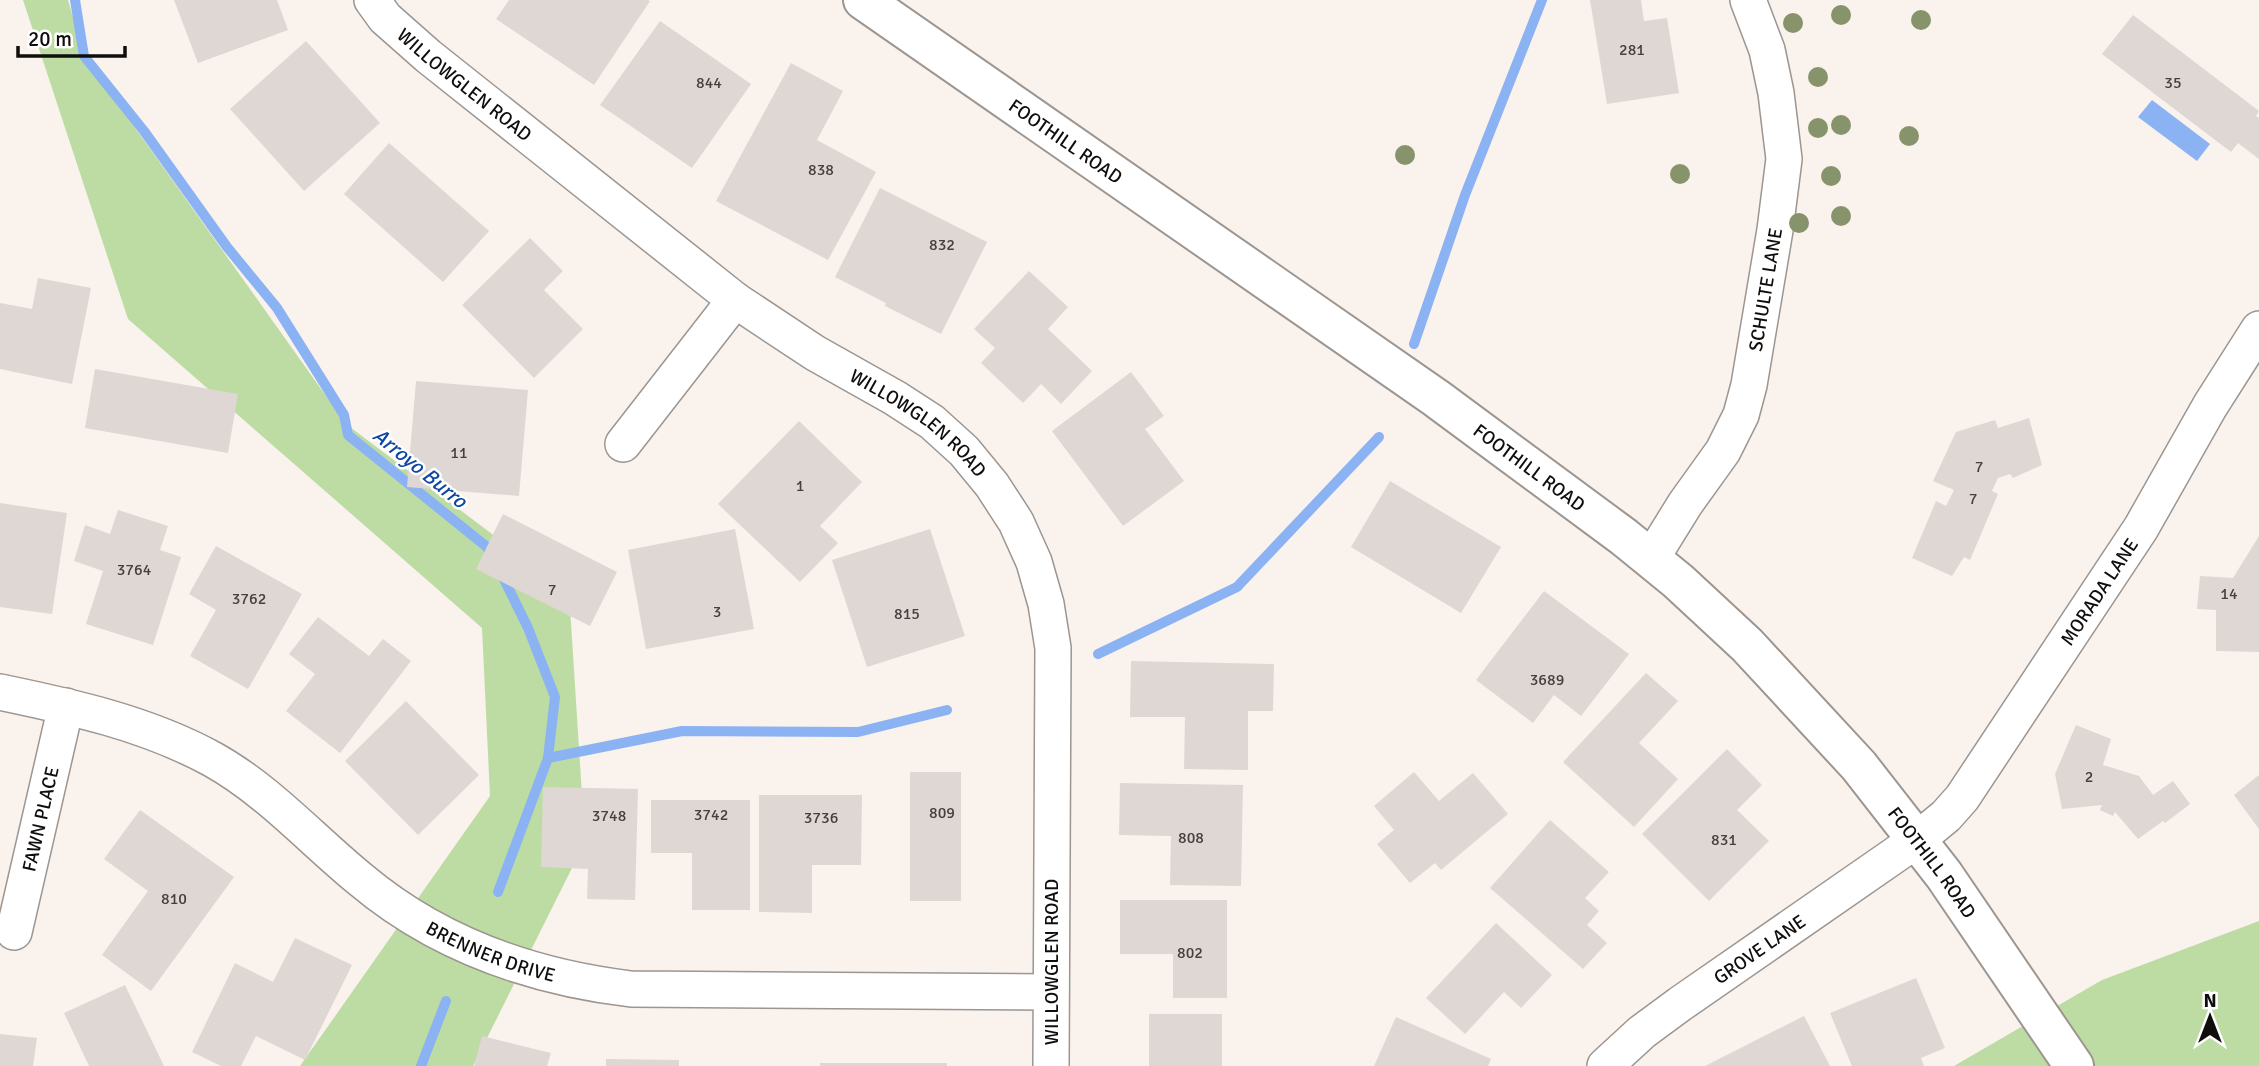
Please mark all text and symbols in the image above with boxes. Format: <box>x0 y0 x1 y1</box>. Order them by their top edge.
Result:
scale bar <box>18 14 124 58</box>
street label: WILLOWGLEN ROAD <box>392 23 536 147</box>
text: 20 m <box>28 26 72 52</box>
house number: 281 <box>1619 40 1645 60</box>
house number: 844 <box>696 73 722 93</box>
house number: 35 <box>2164 73 2182 93</box>
street label: FOOTHILL ROAD <box>1004 94 1127 190</box>
house number: 838 <box>808 160 834 180</box>
street label: SCHULTE LANE <box>1744 226 1788 353</box>
house number: 832 <box>929 235 955 255</box>
street label: WILLOWGLEN ROAD <box>845 364 991 482</box>
street label: FOOTHILL ROAD <box>1468 419 1590 517</box>
water label: Arroyo Burro <box>368 422 473 515</box>
house number: 11 <box>450 443 468 463</box>
house number: 7 <box>1975 457 1983 477</box>
house number: 1 <box>796 476 804 496</box>
house number: 7 <box>1969 489 1977 509</box>
street label: MORADA LANE <box>2055 534 2144 650</box>
house number: 3764 <box>117 560 152 580</box>
house number: 7 <box>548 580 556 600</box>
house number: 14 <box>2220 584 2238 604</box>
house number: 3762 <box>232 589 266 609</box>
house number: 3 <box>713 602 721 622</box>
house number: 815 <box>894 604 920 624</box>
house number: 3689 <box>1530 670 1564 690</box>
street label: FAWN PLACE <box>17 764 65 874</box>
house number: 2 <box>2085 767 2093 787</box>
street label: FOOTHILL ROAD <box>1882 802 1981 923</box>
house number: 809 <box>929 803 955 823</box>
house number: 3742 <box>694 805 728 825</box>
house number: 3748 <box>592 806 626 826</box>
house number: 3736 <box>804 808 838 828</box>
house number: 808 <box>1178 828 1204 848</box>
house number: 831 <box>1711 830 1737 850</box>
street label: WILLOWGLEN ROAD <box>1040 879 1064 1045</box>
house number: 810 <box>161 889 187 909</box>
street label: GROVE LANE <box>1709 910 1811 990</box>
street label: BRENNER DRIVE <box>422 916 558 988</box>
house number: 802 <box>1177 943 1203 963</box>
north arrow <box>2175 982 2245 1052</box>
text: N <box>2203 989 2217 1013</box>

